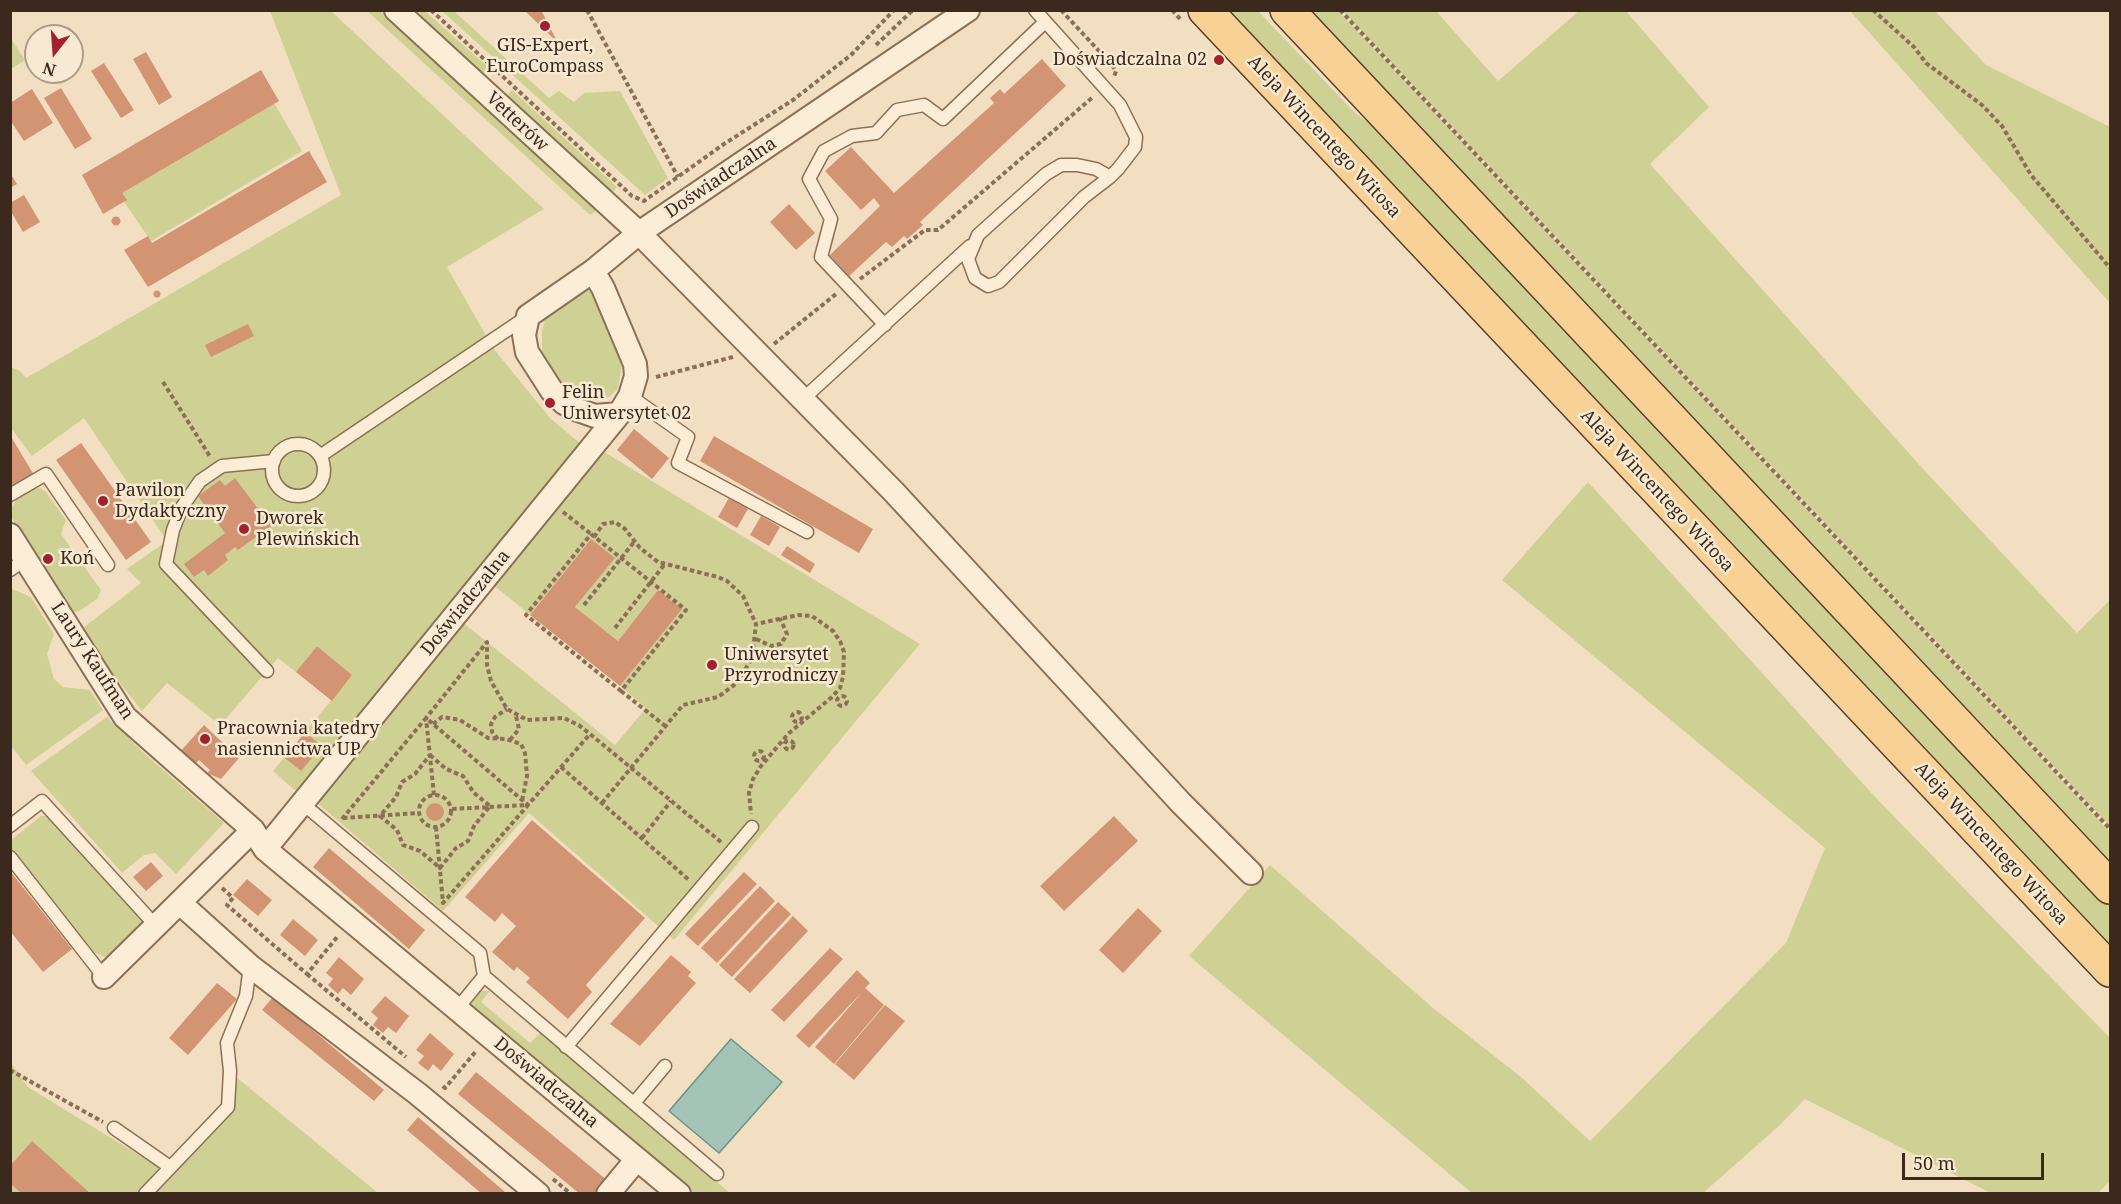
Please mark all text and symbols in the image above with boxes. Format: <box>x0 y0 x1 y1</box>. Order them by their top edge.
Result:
marker: GIS-Expert, EuroCompass <box>538 19 552 33</box>
north arrow <box>24 24 84 84</box>
place label: GIS-Expert, EuroCompass <box>486 35 604 78</box>
place label: Doświadczalna 02 <box>1053 49 1207 71</box>
street label: Aleja Wincentego Witosa <box>1243 51 1405 223</box>
marker: Doświadczalna 02 <box>1212 53 1226 67</box>
text: N <box>40 57 59 82</box>
street label: Vetterów <box>481 88 553 156</box>
street label: Doświadczalna <box>661 133 781 223</box>
place label: Felin Uniwersytet 02 <box>562 382 691 424</box>
marker: Felin Uniwersytet 02 <box>543 396 557 410</box>
street label: Aleja Wincentego Witosa <box>1576 405 1738 577</box>
place label: Pawilon Dydaktyczny <box>115 480 226 522</box>
marker: Pawilon Dydaktyczny <box>96 494 110 508</box>
place label: Dworek Plewińskich <box>256 508 360 550</box>
marker: Dworek Plewińskich <box>237 522 251 536</box>
street label: Doświadczalna <box>417 546 515 660</box>
place label: Koń <box>60 548 94 570</box>
marker: Koń <box>41 552 55 566</box>
street label: Laury Kaufman <box>46 598 138 724</box>
place label: Uniwersytet Przyrodniczy <box>724 644 838 686</box>
marker: Uniwersytet Przyrodniczy <box>705 658 719 672</box>
place label: Pracownia katedry nasiennictwa UP <box>217 718 379 760</box>
marker: Pracownia katedry nasiennictwa UP <box>198 732 212 746</box>
street label: Aleja Wincentego Witosa <box>1910 758 2072 930</box>
street label: Doświadczalna <box>489 1033 603 1133</box>
scale bar <box>1905 1141 2048 1179</box>
text: 50 m <box>1913 1151 1955 1175</box>

